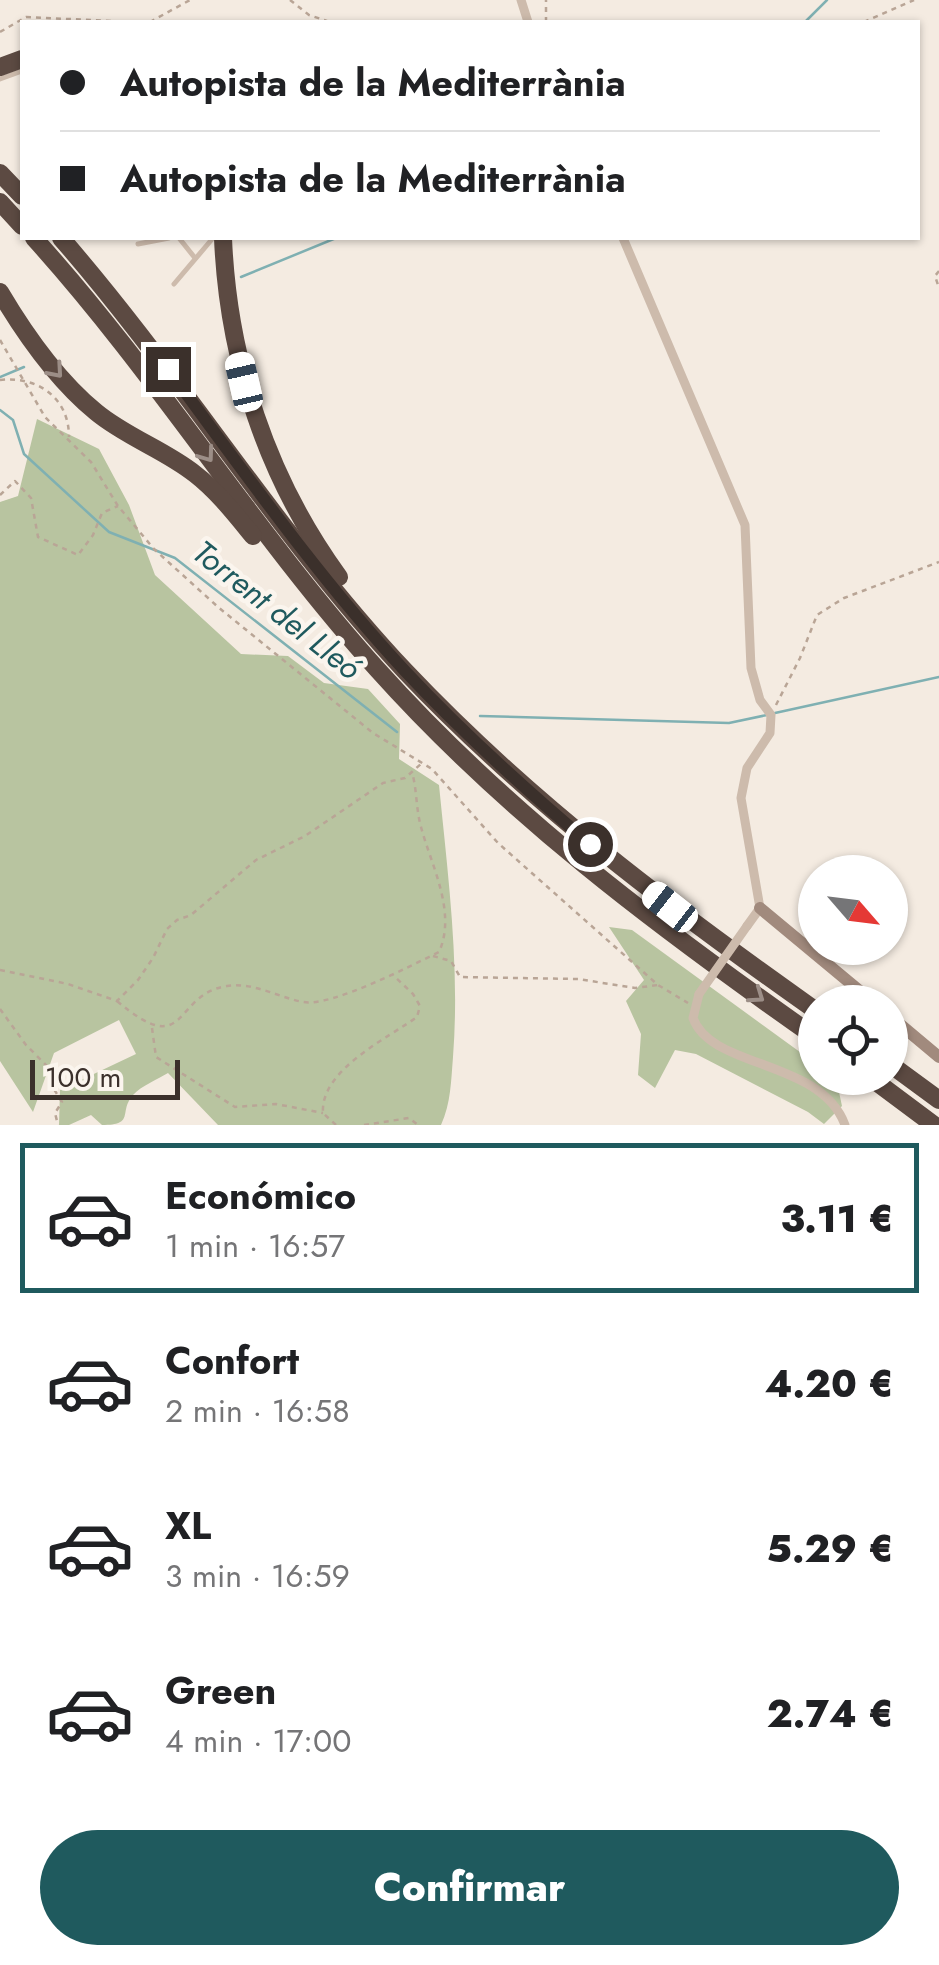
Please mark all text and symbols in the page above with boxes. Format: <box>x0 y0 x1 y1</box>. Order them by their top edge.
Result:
text: Autopista de la Mediterrània <box>120 55 626 110</box>
text: Autopista de la Mediterrània <box>120 151 626 206</box>
route end <box>146 347 191 392</box>
car <box>223 349 265 415</box>
one-way arrow <box>45 359 63 378</box>
one-way arrow <box>195 444 213 462</box>
water label: Torrent del Lleó <box>183 529 371 691</box>
route start <box>568 822 613 867</box>
north arrow <box>798 855 908 965</box>
map controls <box>798 855 908 1095</box>
car <box>637 877 703 937</box>
one-way arrow <box>745 984 764 1002</box>
button: locate <box>798 985 908 1095</box>
scale bar <box>30 1055 180 1100</box>
text: 100 m <box>45 1057 121 1098</box>
text: Económico <box>165 1168 356 1223</box>
icon: car <box>45 1173 135 1263</box>
text: 3.11 € <box>780 1191 894 1246</box>
text: 1 min · 16:57 <box>165 1223 345 1269</box>
text: Confort <box>165 1333 299 1388</box>
icon: car <box>45 1338 135 1428</box>
text: 4.20 € <box>765 1356 894 1411</box>
text: 2 min · 16:58 <box>165 1388 350 1434</box>
text: XL <box>165 1498 211 1553</box>
icon: car <box>45 1503 135 1593</box>
text: 5.29 € <box>767 1521 894 1576</box>
text: 3 min · 16:59 <box>165 1553 350 1599</box>
text: Green <box>165 1663 276 1718</box>
icon: car <box>45 1668 135 1758</box>
text: 2.74 € <box>767 1686 894 1741</box>
text: 4 min · 17:00 <box>165 1718 351 1764</box>
button: Confirmar <box>40 1830 899 1945</box>

